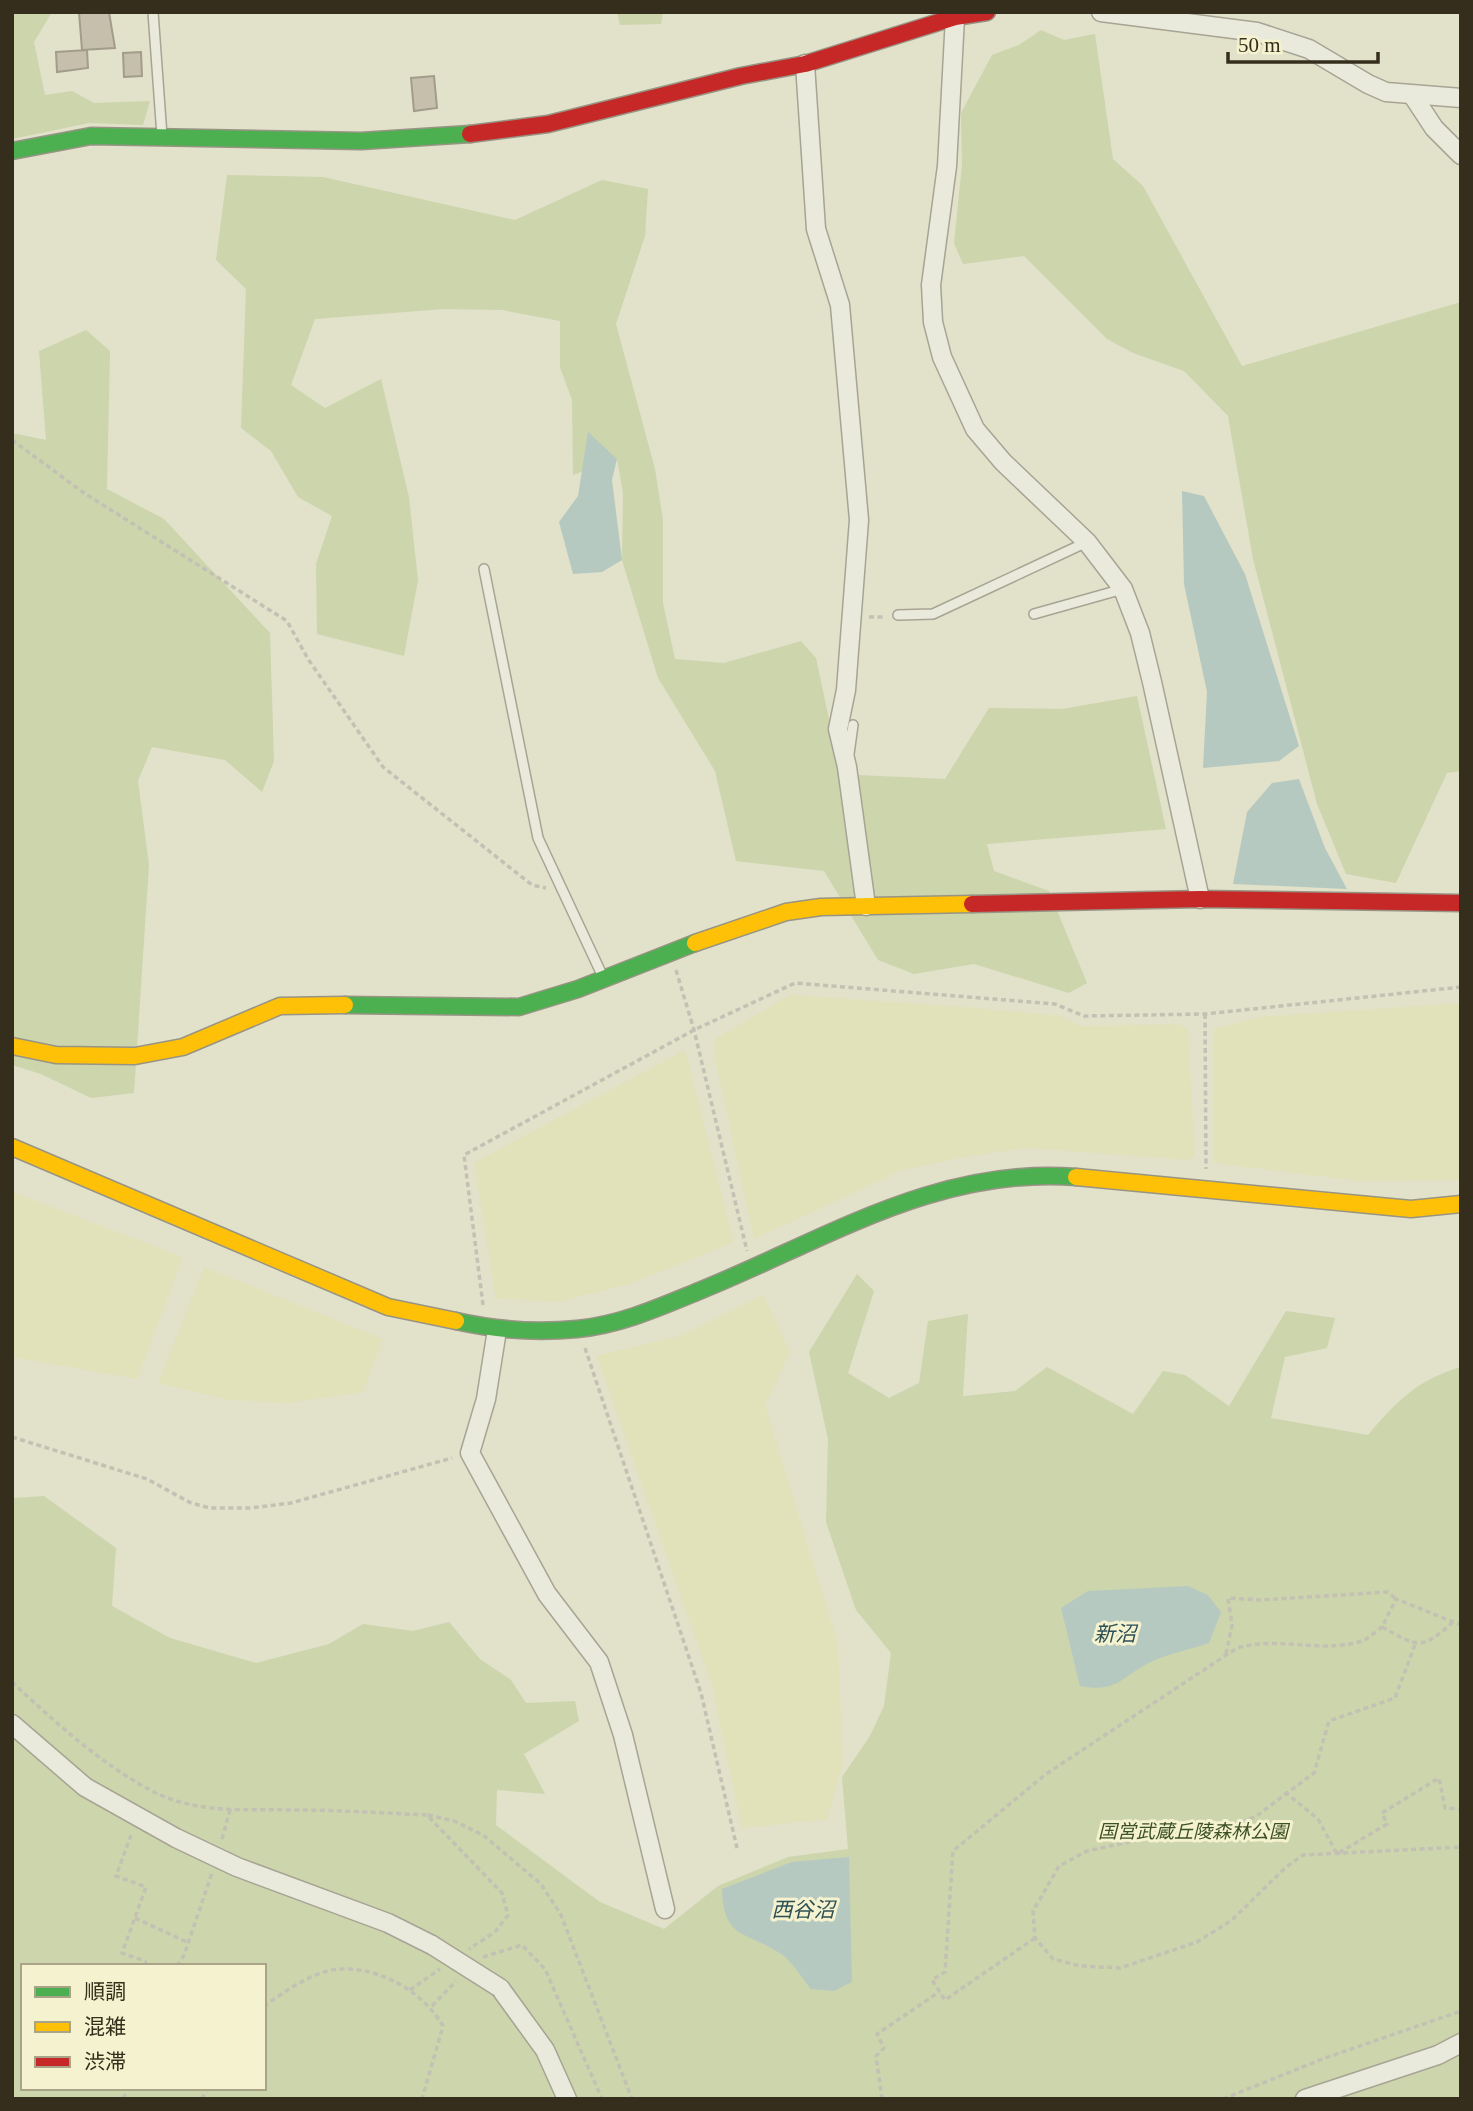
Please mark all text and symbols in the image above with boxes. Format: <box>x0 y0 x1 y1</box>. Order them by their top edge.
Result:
scale bar <box>1228 21 1378 65</box>
text: 50 m <box>1238 33 1281 57</box>
water label: 新沼 <box>1094 1622 1139 1646</box>
park label: 国営武蔵丘陵森林公園 <box>1098 1821 1291 1842</box>
water label: 西谷沼 <box>772 1898 837 1922</box>
legend <box>21 1964 266 2090</box>
text: 順調 <box>84 1980 126 2004</box>
text: 混雑 <box>84 2015 126 2039</box>
text: 渋滞 <box>84 2050 126 2074</box>

